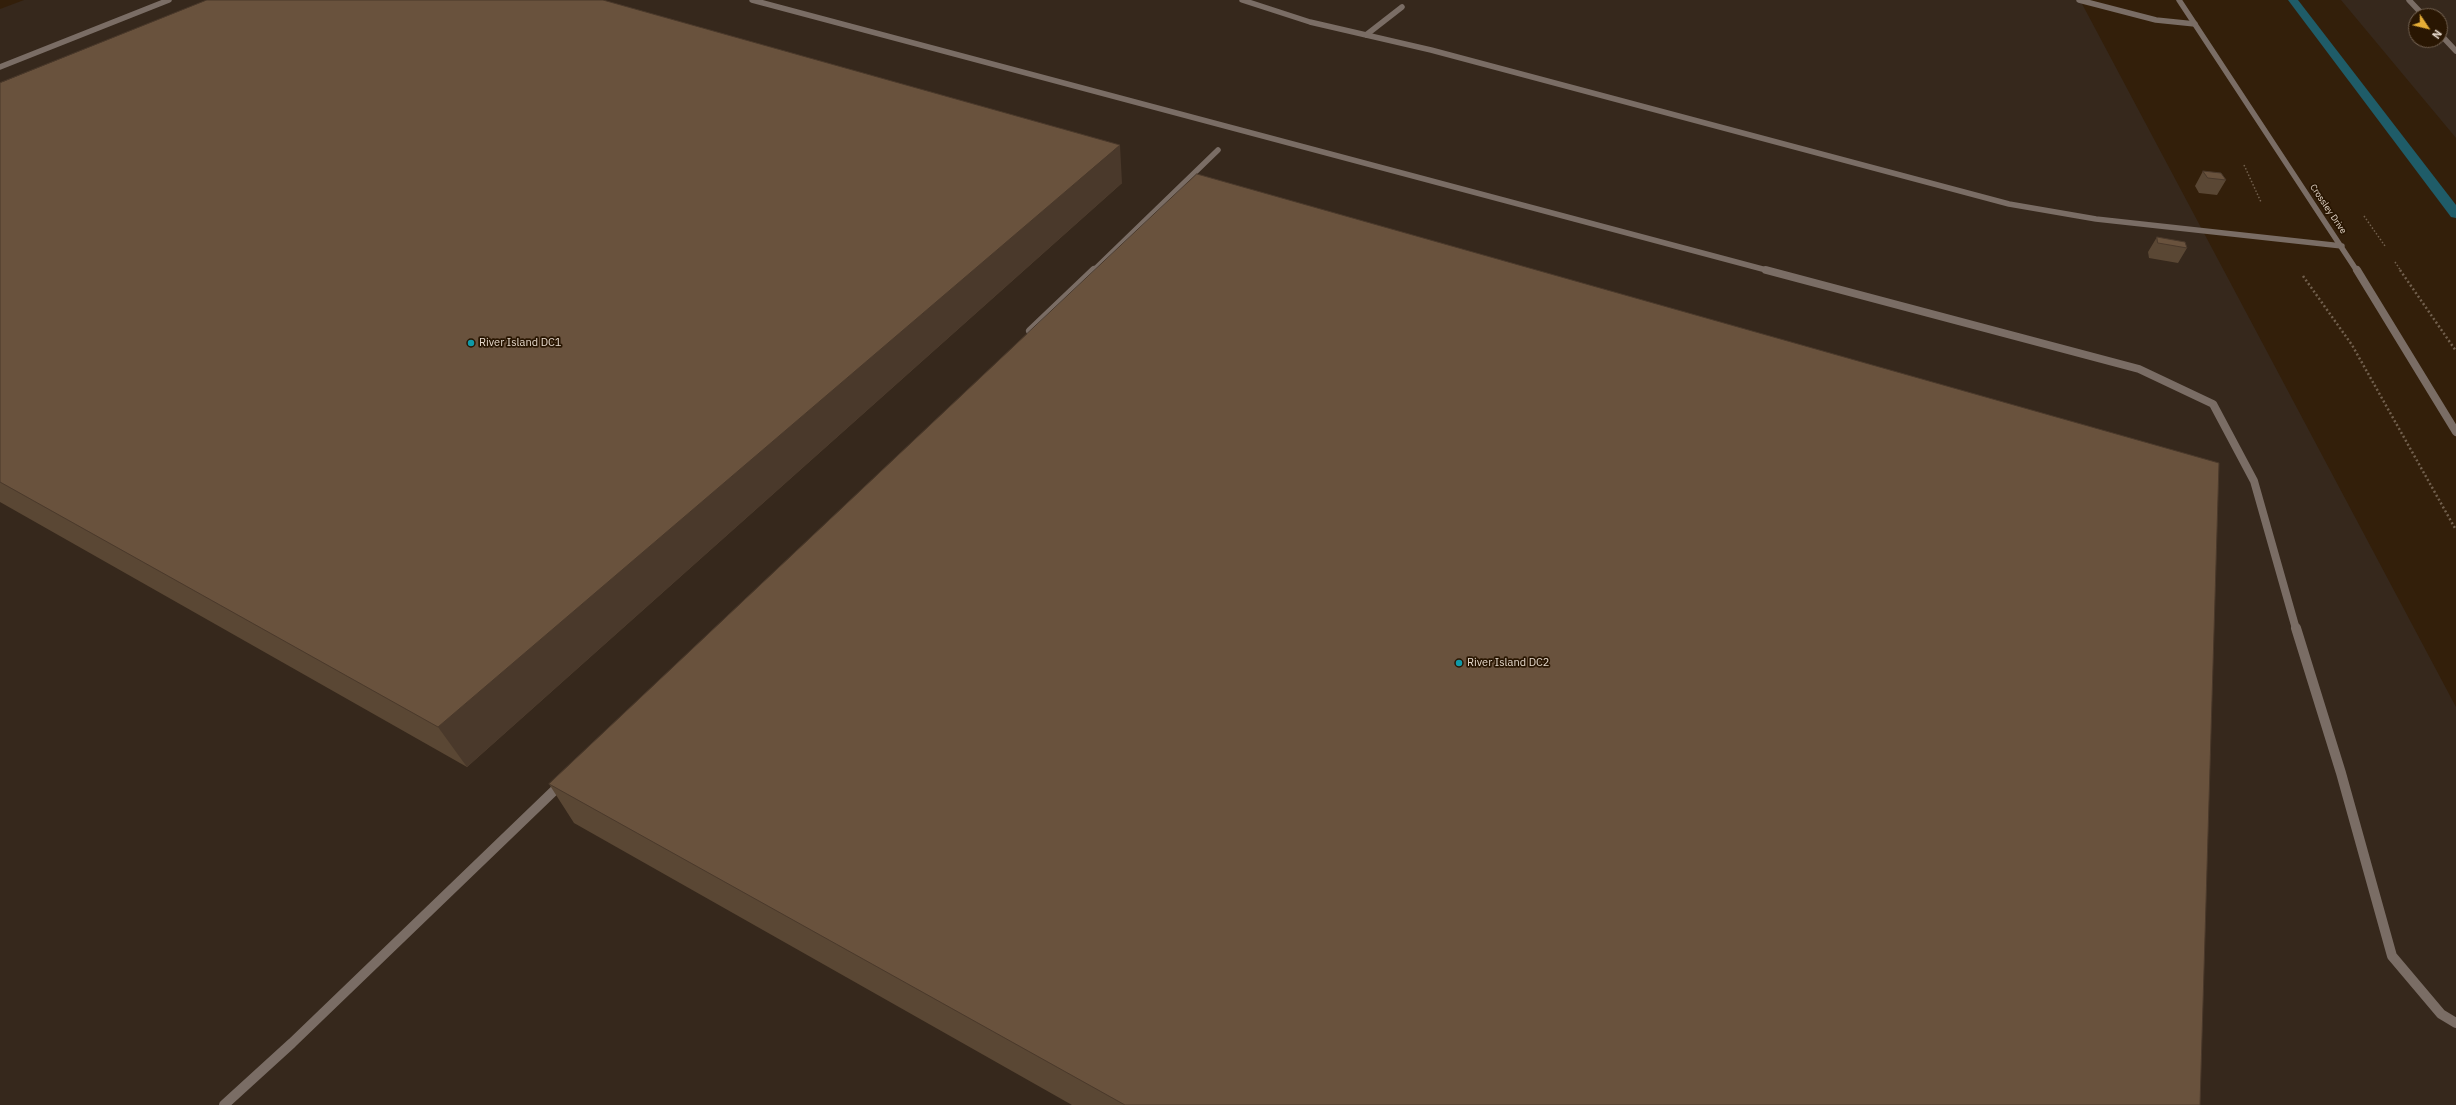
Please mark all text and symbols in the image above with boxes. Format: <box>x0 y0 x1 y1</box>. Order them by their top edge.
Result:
north arrow <box>2408 8 2448 48</box>
text: N <box>2429 27 2445 42</box>
street label: Crossley Drive <box>2307 182 2349 236</box>
place label: River Island DC1 <box>479 336 561 350</box>
marker: River Island DC1 <box>466 338 476 348</box>
place label: River Island DC2 <box>1467 656 1549 670</box>
marker: River Island DC2 <box>1454 658 1464 668</box>

